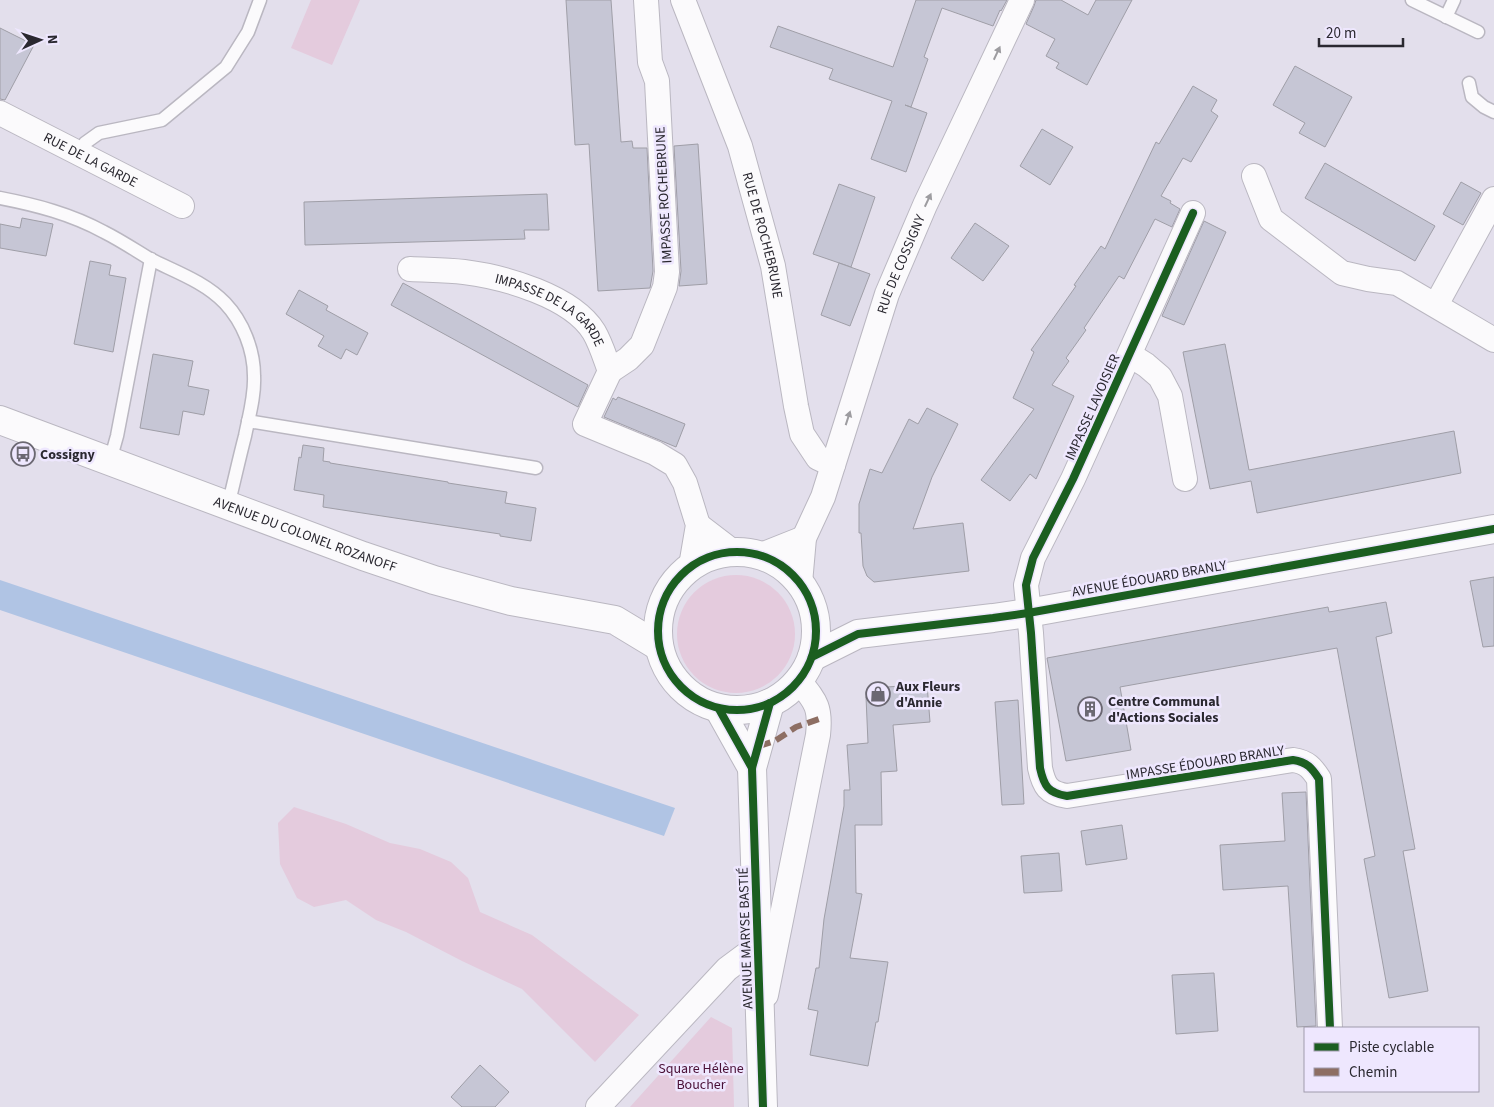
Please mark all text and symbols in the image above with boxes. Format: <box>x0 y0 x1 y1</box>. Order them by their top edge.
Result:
north arrow <box>15 15 65 65</box>
scale bar <box>1319 15 1403 47</box>
text: 20 m <box>1326 23 1356 44</box>
text: N <box>42 34 62 45</box>
one-way arrow <box>993 46 1001 60</box>
street label: IMPASSE ROCHEBRUNE <box>650 126 678 264</box>
street label: RUE DE LA GARDE <box>40 128 141 193</box>
street label: RUE DE ROCHEBRUNE <box>737 170 787 300</box>
one-way arrow <box>924 193 932 207</box>
street label: RUE DE COSSIGNY <box>872 211 931 316</box>
street label: IMPASSE DE LA GARDE <box>493 269 609 350</box>
street label: IMPASSE LAVOISIER <box>1060 351 1125 464</box>
one-way arrow <box>845 411 852 426</box>
bus stop icon: Cossigny <box>10 441 36 467</box>
place label: Cossigny <box>40 445 96 465</box>
street label: AVENUE DU COLONEL ROZANOFF <box>211 492 399 578</box>
street label: AVENUE ÉDOUARD BRANLY <box>1070 555 1228 602</box>
place label: Aux Fleurs d'Annie <box>895 677 960 713</box>
shop icon: Aux Fleurs d'Annie <box>865 681 891 707</box>
place label: Centre Communal d'Actions Sociales <box>1108 692 1220 728</box>
building icon: Centre Communal d'Actions Sociales <box>1077 696 1103 722</box>
street label: IMPASSE ÉDOUARD BRANLY <box>1125 741 1286 785</box>
street label: AVENUE MARYSE BASTIÉ <box>734 867 758 1009</box>
legend <box>1304 1027 1479 1092</box>
text: Piste cyclable <box>1349 1037 1434 1058</box>
park label: Square Hélène Boucher <box>658 1059 744 1095</box>
text: Chemin <box>1349 1062 1398 1083</box>

